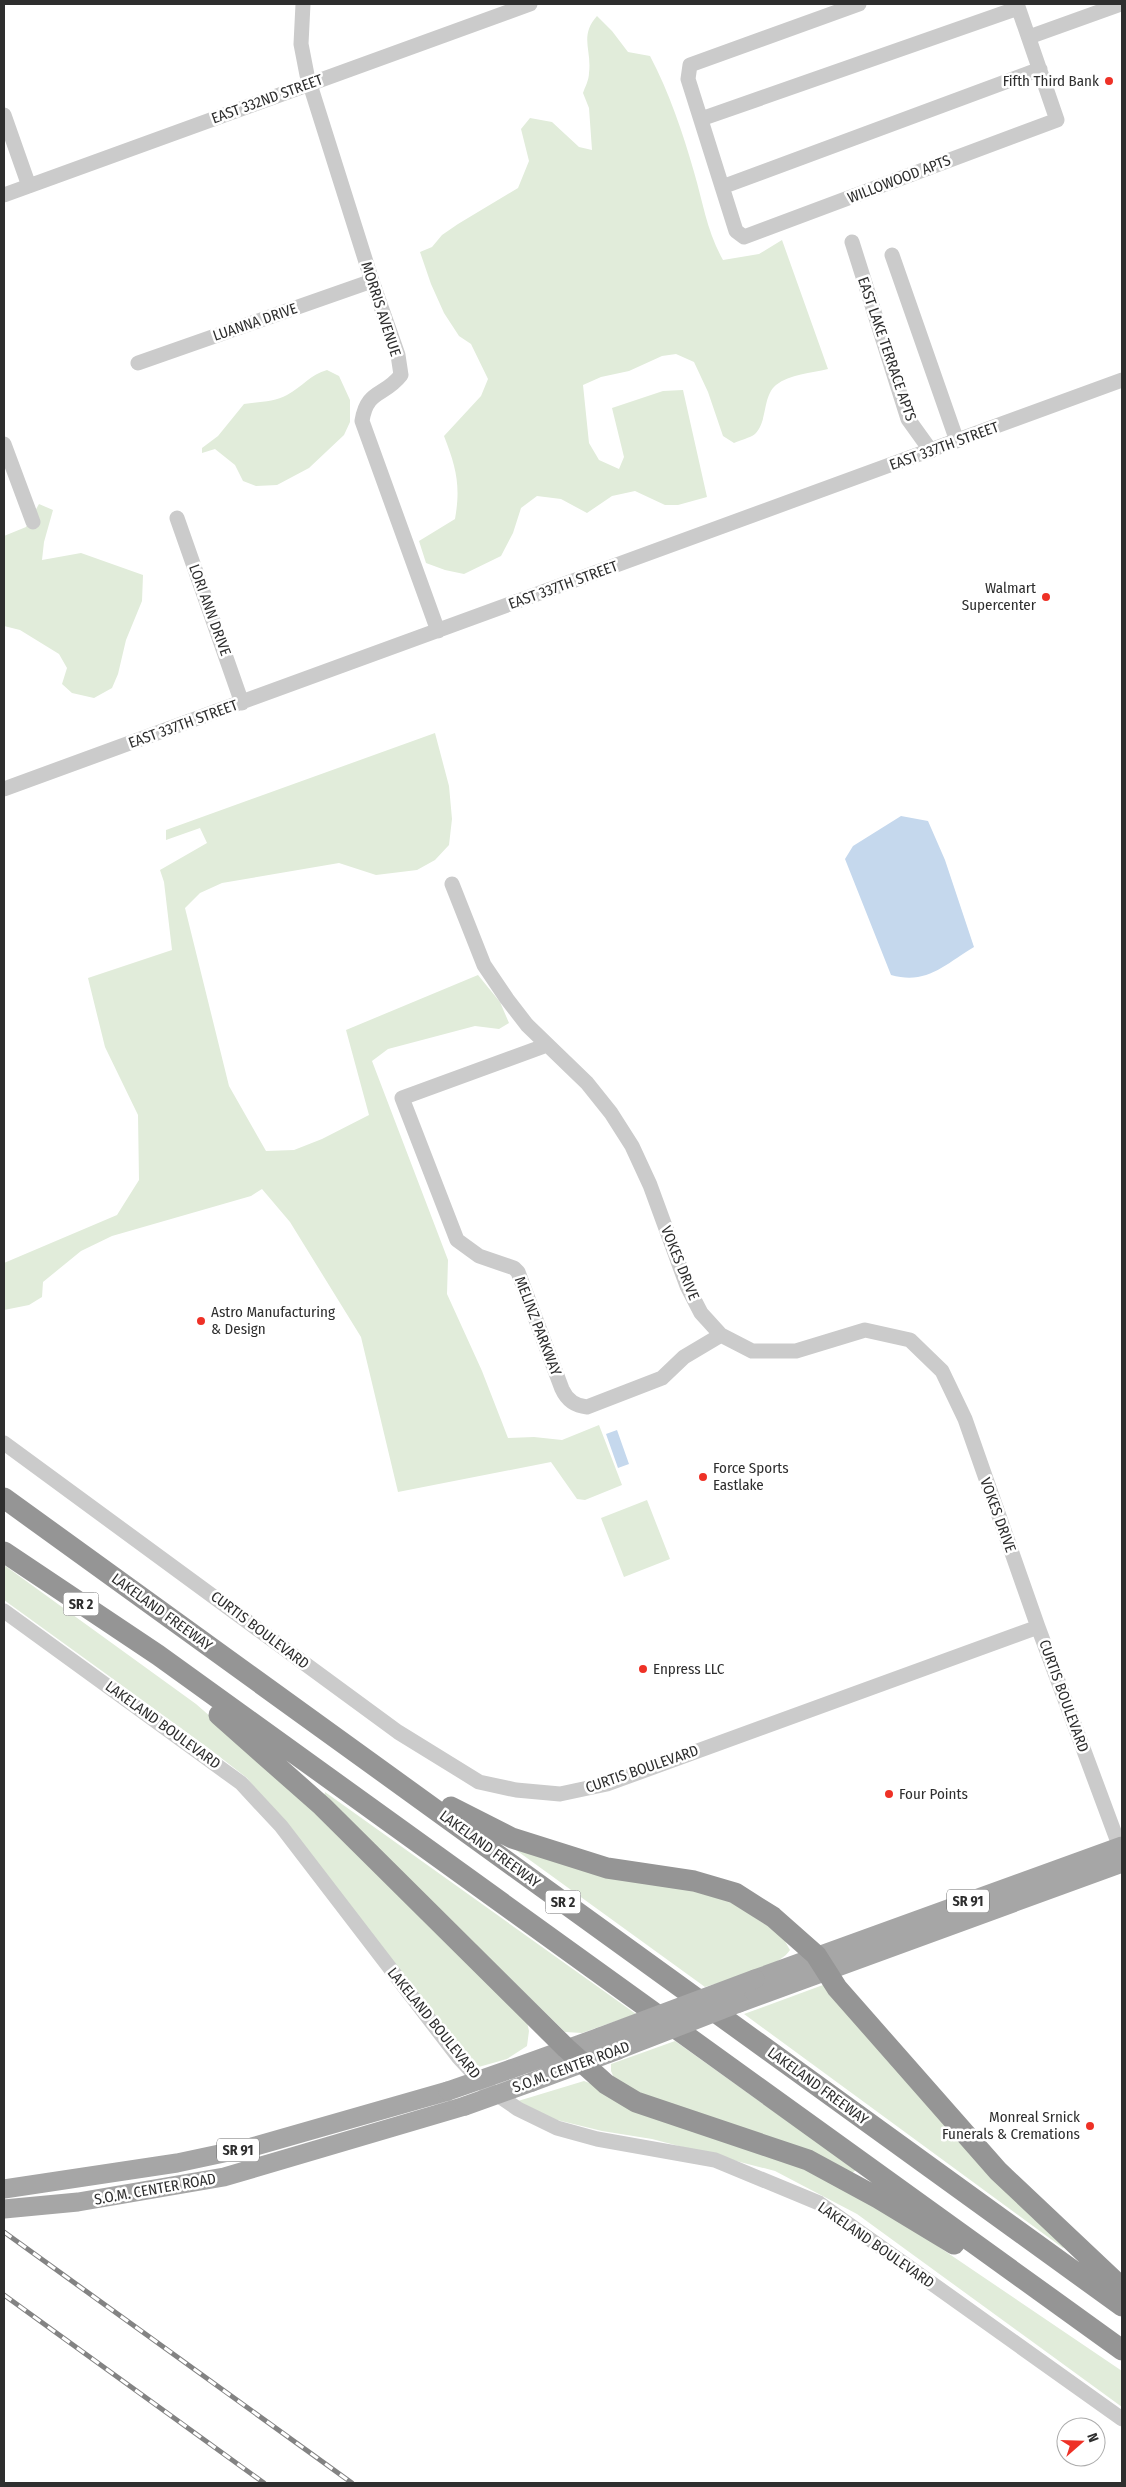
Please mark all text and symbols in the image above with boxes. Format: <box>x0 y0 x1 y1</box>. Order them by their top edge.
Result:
street label: EAST 332ND STREET <box>209 70 325 127</box>
place label: Fifth Third Bank <box>1003 72 1099 90</box>
marker: Fifth Third Bank <box>1103 75 1115 87</box>
street label: WILLOWOOD APTS <box>845 151 953 207</box>
street label: MORRIS AVENUE <box>357 259 405 359</box>
street label: EAST LAKE TERRACE APTS <box>854 275 920 423</box>
street label: LUANNA DRIVE <box>210 299 300 345</box>
street label: EAST 337TH STREET <box>887 418 1001 474</box>
street label: EAST 337TH STREET <box>506 557 620 613</box>
street label: LORI ANN DRIVE <box>185 562 235 658</box>
place label: Walmart Supercenter <box>962 579 1037 614</box>
marker: Walmart Supercenter <box>1040 591 1052 603</box>
street label: EAST 337TH STREET <box>126 696 240 752</box>
street label: VOKES DRIVE <box>657 1223 703 1303</box>
street label: MELINZ PARKWAY <box>511 1274 565 1379</box>
place label: Astro Manufacturing & Design <box>211 1303 335 1338</box>
marker: Astro Manufacturing & Design <box>195 1315 207 1327</box>
place label: Force Sports Eastlake <box>713 1459 789 1494</box>
marker: Force Sports Eastlake <box>697 1471 709 1483</box>
street label: VOKES DRIVE <box>976 1475 1020 1555</box>
street label: LAKELAND FREEWAY <box>108 1569 216 1655</box>
street label: CURTIS BOULEVARD <box>207 1587 313 1673</box>
road number: SR 2 <box>64 1592 98 1616</box>
street label: CURTIS BOULEVARD <box>1035 1637 1093 1755</box>
place label: Enpress LLC <box>653 1660 725 1678</box>
marker: Enpress LLC <box>637 1663 649 1675</box>
street label: LAKELAND BOULEVARD <box>102 1677 224 1773</box>
street label: CURTIS BOULEVARD <box>583 1741 701 1797</box>
place label: Four Points <box>899 1785 968 1803</box>
marker: Four Points <box>883 1788 895 1800</box>
street label: LAKELAND FREEWAY <box>436 1806 544 1892</box>
road number: SR 2 <box>546 1890 580 1914</box>
road number: SR 91 <box>947 1890 989 1912</box>
street label: LAKELAND BOULEVARD <box>384 1964 484 2082</box>
street label: S.O.M. CENTER ROAD <box>510 2037 632 2097</box>
street label: LAKELAND FREEWAY <box>764 2043 872 2129</box>
place label: Monreal Srnick Funerals & Cremations <box>942 2108 1080 2143</box>
marker: Monreal Srnick Funerals & Cremations <box>1084 2120 1096 2132</box>
road number: SR 91 <box>217 2138 259 2162</box>
street label: S.O.M. CENTER ROAD <box>93 2169 217 2209</box>
street label: LAKELAND BOULEVARD <box>814 2198 938 2292</box>
north arrow <box>1056 2417 1106 2467</box>
text: N <box>1083 2431 1102 2445</box>

